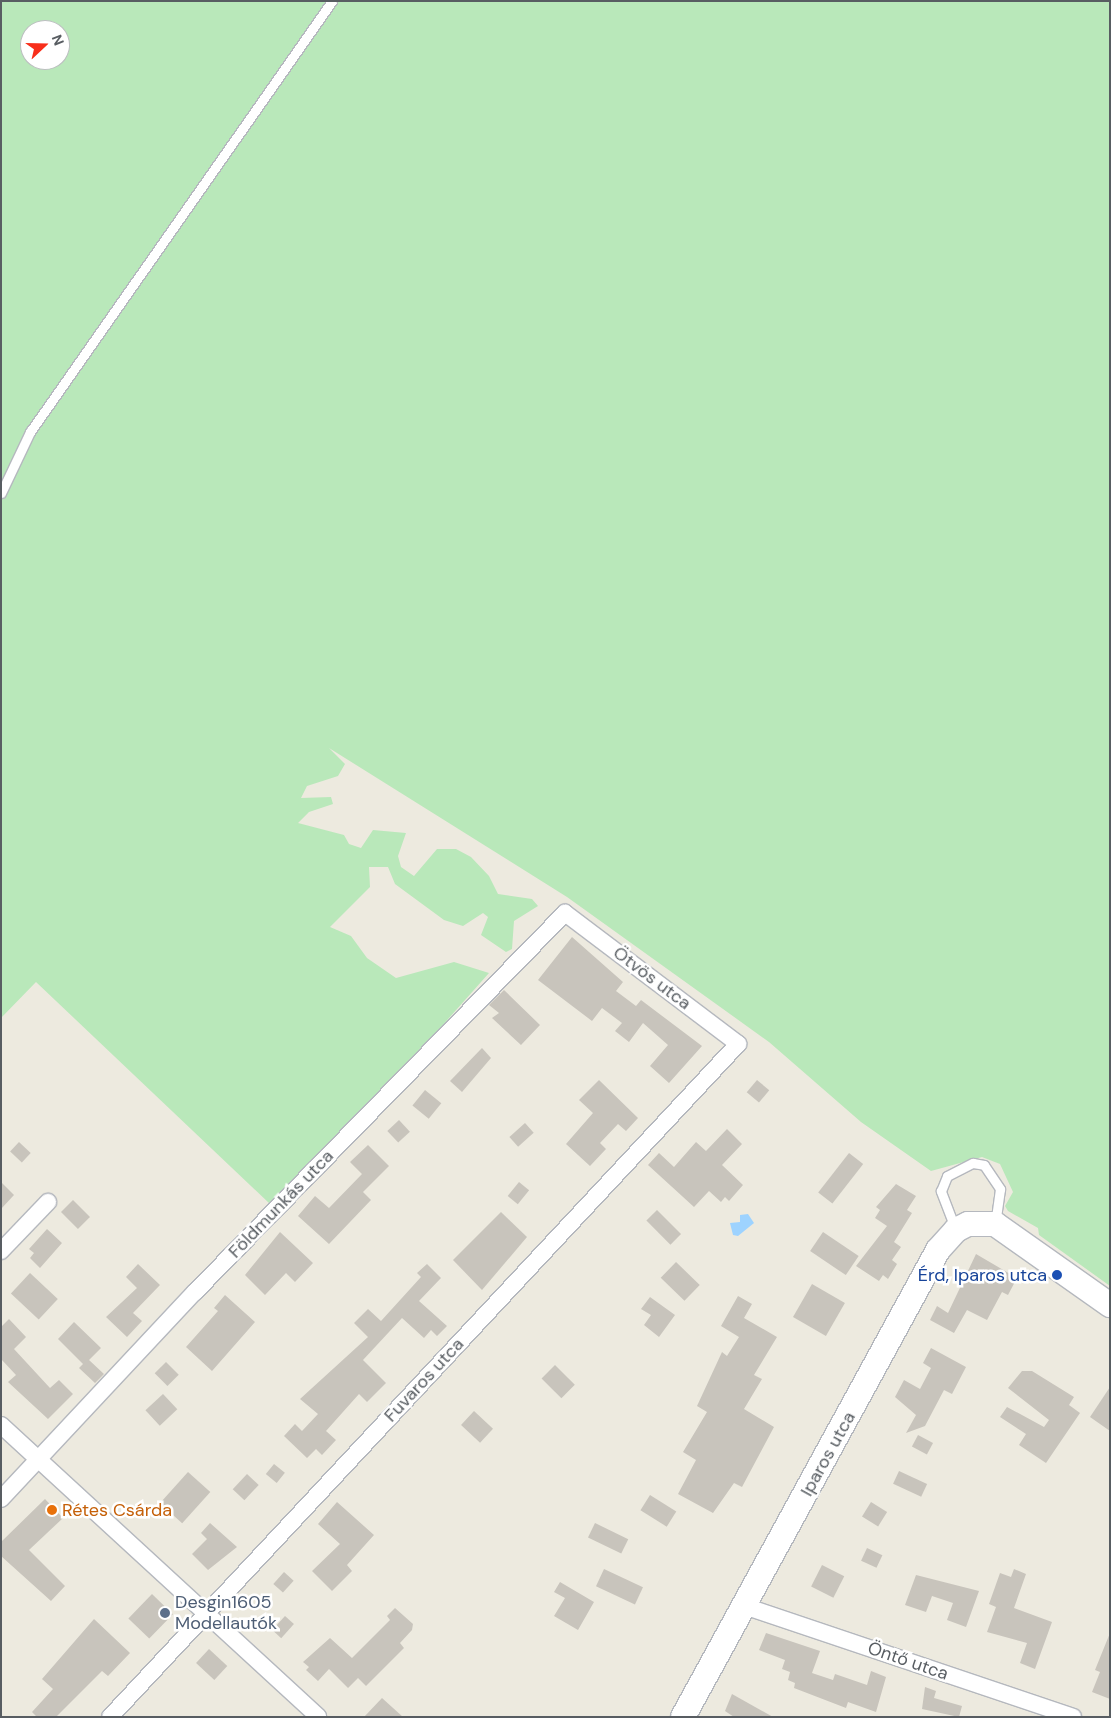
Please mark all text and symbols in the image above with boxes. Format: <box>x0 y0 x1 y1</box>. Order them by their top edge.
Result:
north arrow <box>20 20 70 70</box>
text: N <box>48 32 68 48</box>
street label: Ötvös utca <box>609 942 695 1014</box>
street label: Földmunkás utca <box>224 1146 338 1262</box>
place label: Érd, Iparos utca <box>918 1264 1047 1286</box>
marker: Érd, Iparos utca <box>1051 1269 1063 1281</box>
street label: Fuvaros utca <box>380 1334 468 1426</box>
street label: Iparos utca <box>796 1408 860 1500</box>
place label: Rétes Csárda <box>62 1499 172 1521</box>
marker: Rétes Csárda <box>46 1504 58 1516</box>
place label: Desgin1605 Modellautók <box>175 1592 277 1635</box>
marker: Desgin1605 Modellautók <box>159 1607 171 1619</box>
street label: Öntő utca <box>865 1637 951 1685</box>

